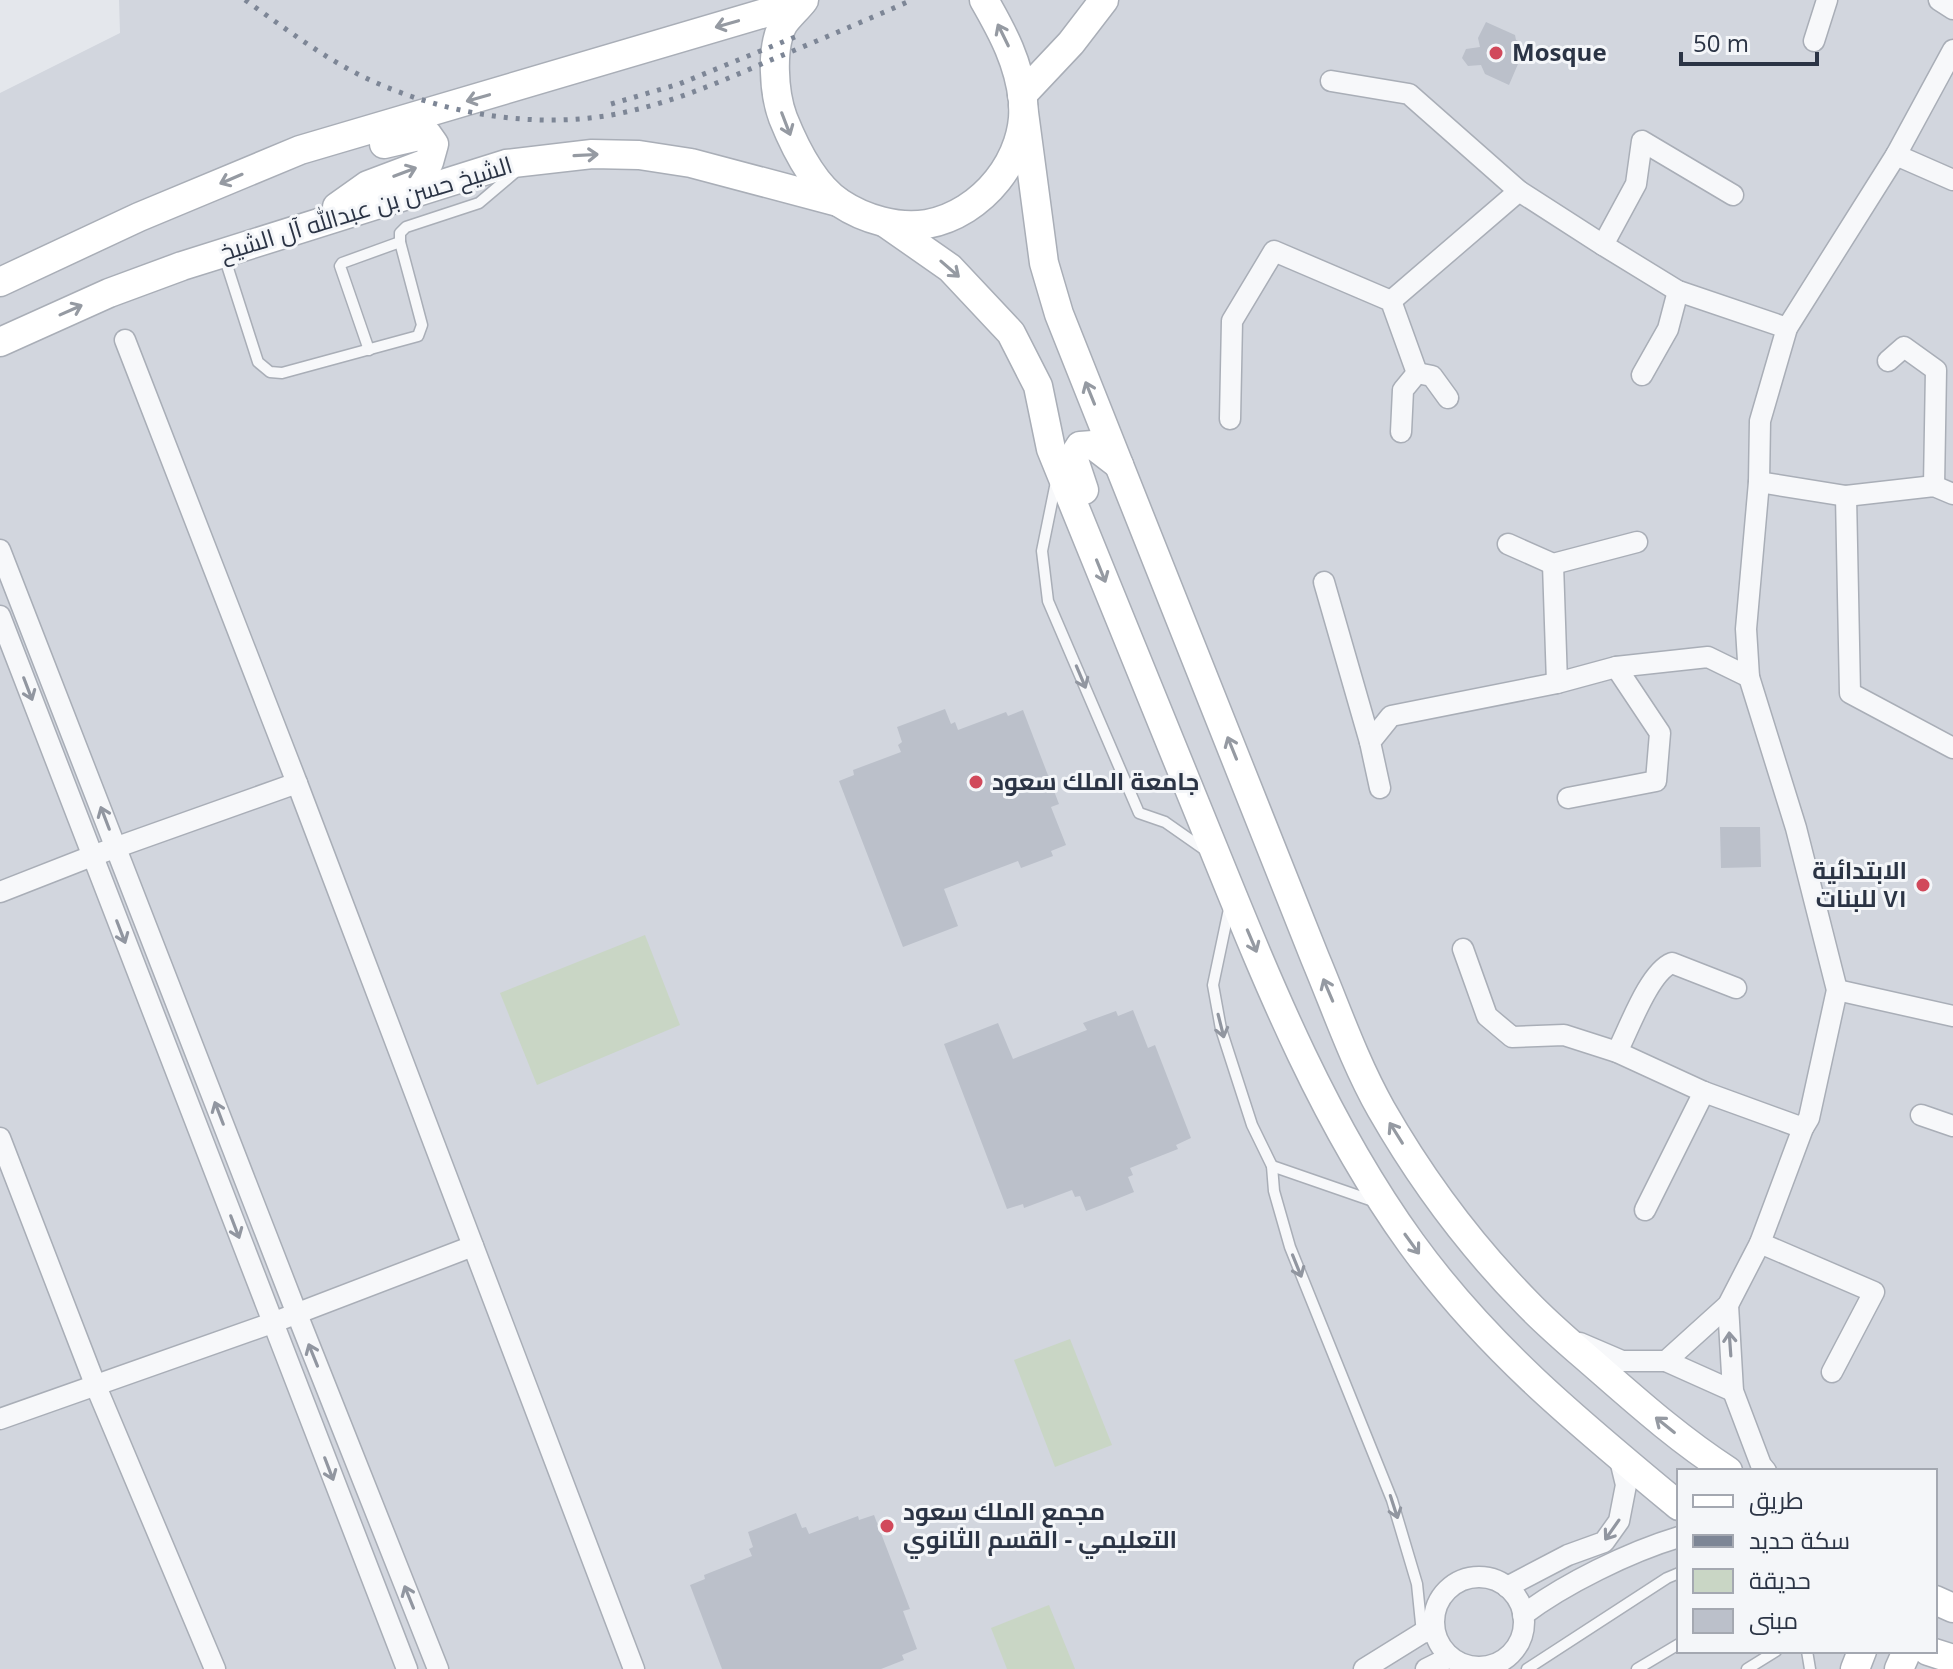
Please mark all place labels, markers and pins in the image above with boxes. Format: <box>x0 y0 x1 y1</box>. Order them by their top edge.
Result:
place label: Mosque <box>1512 35 1607 68</box>
marker: Mosque <box>1487 44 1505 62</box>
place label: جامعة الملك سعود <box>992 764 1199 797</box>
marker: جامعة الملك سعود <box>967 773 985 791</box>
place label: الابتدائية ٧١ للبنات <box>1812 853 1907 914</box>
marker: الابتدائية ٧١ للبنات <box>1914 876 1932 894</box>
place label: مجمع الملك سعود التعليمي - القسم الثانوي <box>903 1494 1177 1559</box>
marker: مجمع الملك سعود التعليمي - القسم الثانوي <box>878 1517 896 1535</box>

